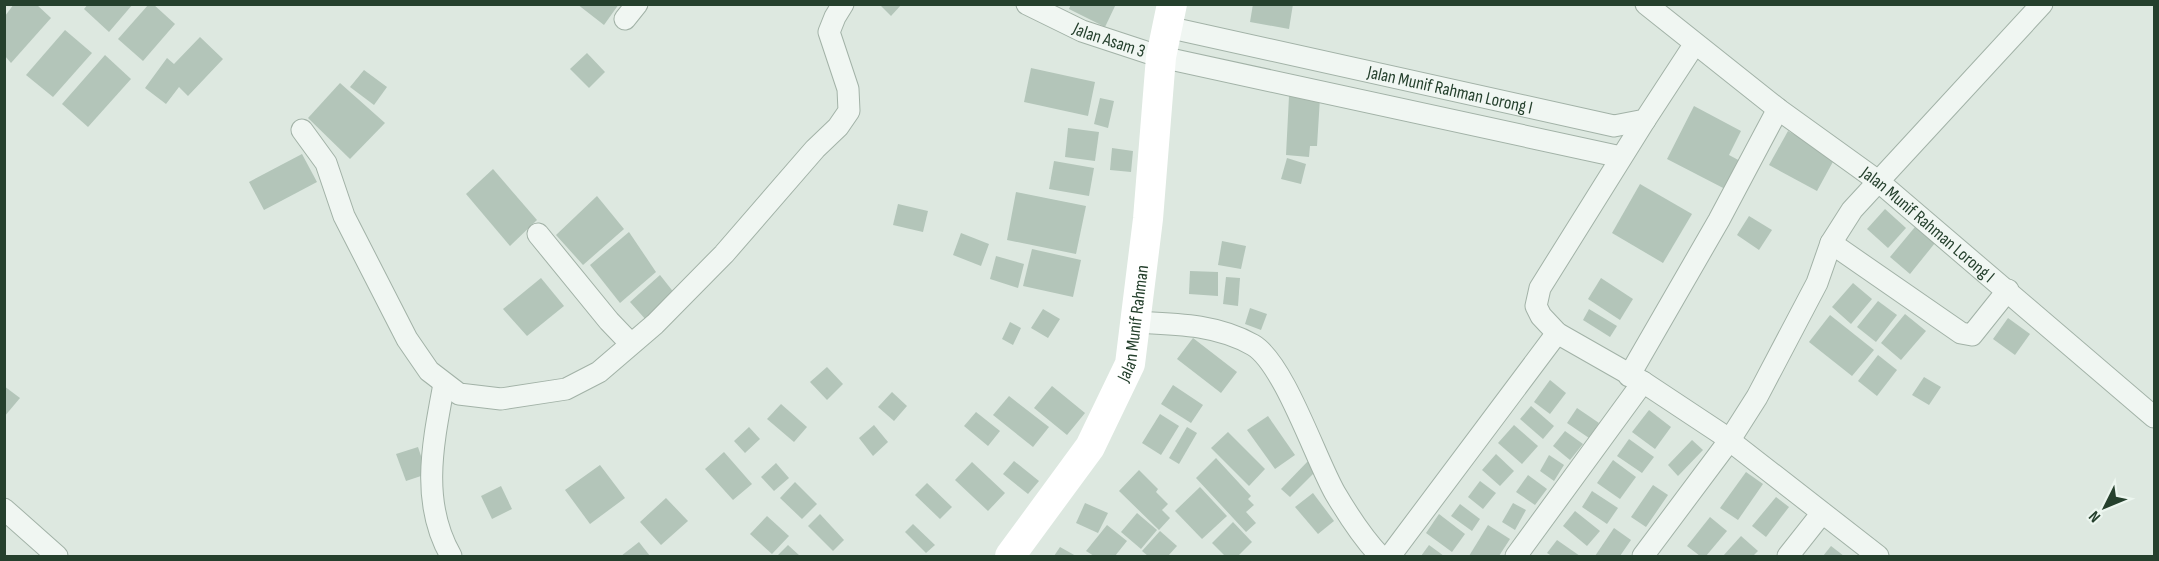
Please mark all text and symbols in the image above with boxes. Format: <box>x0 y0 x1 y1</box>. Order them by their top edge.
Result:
street label: Jalan Asam 3 <box>1069 18 1148 62</box>
street label: Jalan Munif Rahman Lorong I <box>1365 62 1535 119</box>
street label: Jalan Munif Rahman Lorong I <box>1856 162 1999 287</box>
street label: Jalan Munif Rahman <box>1113 264 1153 386</box>
north arrow <box>2075 477 2135 537</box>
text: N <box>2085 507 2105 526</box>

